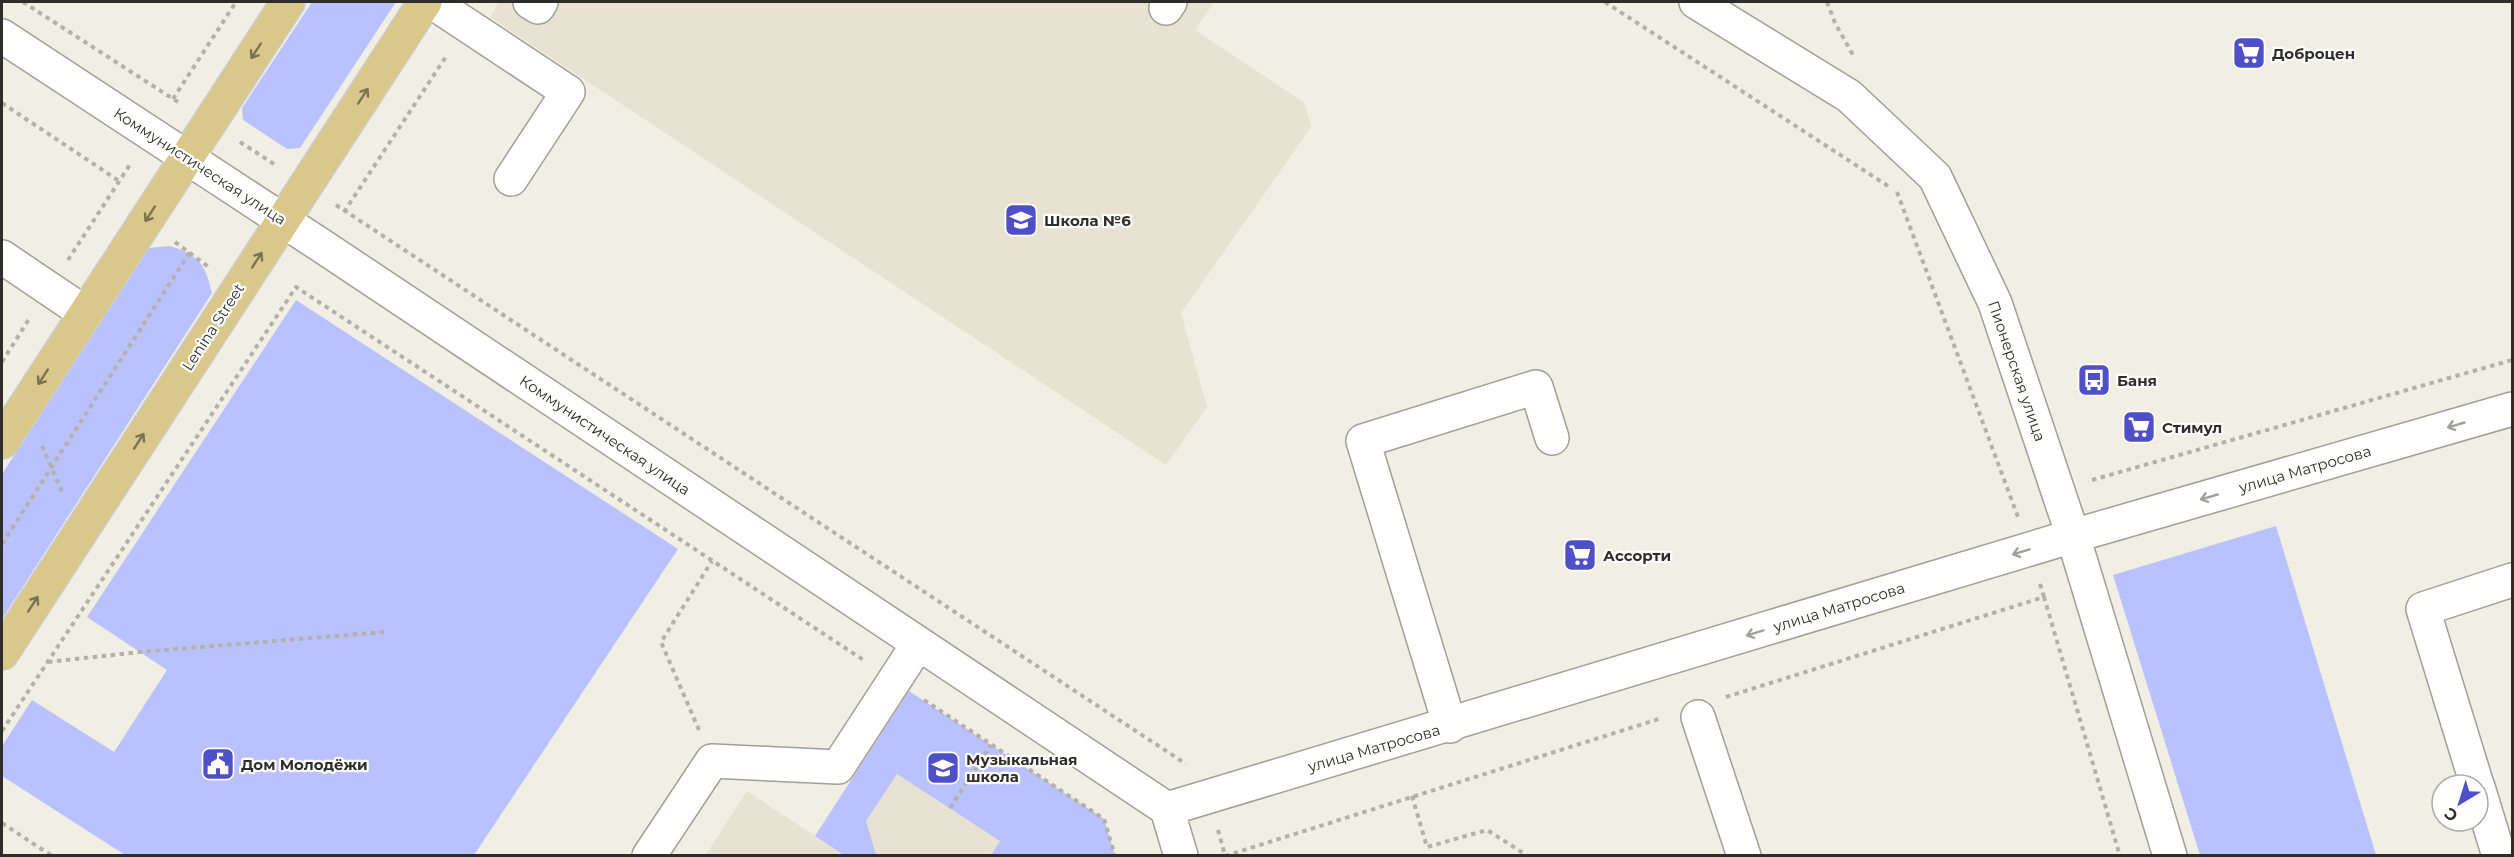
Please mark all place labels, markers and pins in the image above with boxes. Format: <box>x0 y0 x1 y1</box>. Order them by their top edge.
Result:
supermarket icon: Доброцен <box>2231 35 2267 71</box>
place label: Доброцен <box>2272 44 2355 63</box>
school or university icon: Школа №6 <box>1003 202 1039 238</box>
place label: Школа №6 <box>1044 211 1131 230</box>
bus stop icon: Баня <box>2076 362 2112 398</box>
place label: Баня <box>2117 371 2157 390</box>
supermarket icon: Стимул <box>2121 409 2157 445</box>
place label: Стимул <box>2162 418 2222 437</box>
supermarket icon: Ассорти <box>1562 537 1598 573</box>
place label: Ассорти <box>1603 546 1671 565</box>
public building icon: Дом Молодёжи <box>200 746 236 782</box>
school or university icon: Музыкальная школа <box>925 750 961 786</box>
place label: Музыкальная школа <box>966 750 1077 786</box>
place label: Дом Молодёжи <box>241 755 368 774</box>

